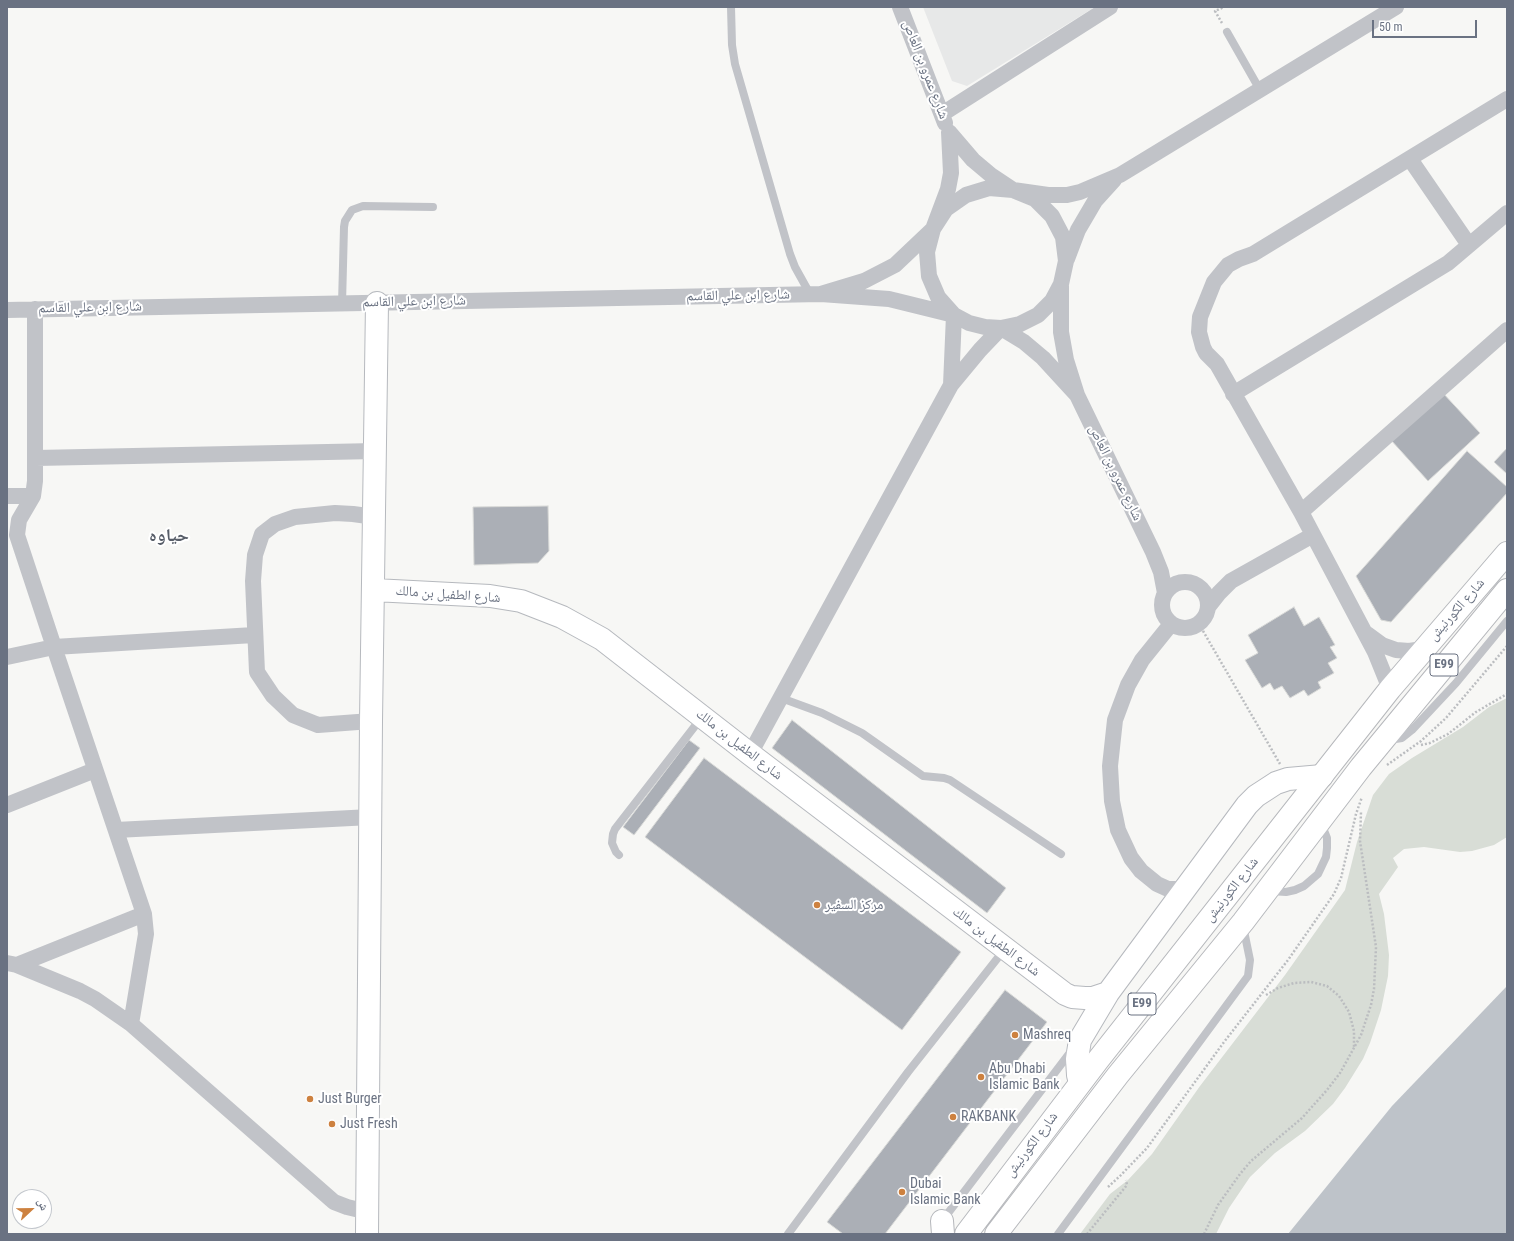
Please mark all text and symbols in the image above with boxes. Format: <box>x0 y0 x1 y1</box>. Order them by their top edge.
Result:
scale bar <box>1374 12 1479 38</box>
street label: شارع عمرو بن العاص <box>898 18 952 122</box>
text: 50 m <box>1379 20 1403 34</box>
street label: شارع ابن علي القاسم <box>686 287 790 305</box>
street label: شارع ابن علي القاسم <box>362 293 466 311</box>
street label: شارع ابن علي القاسم <box>38 299 142 317</box>
street label: شارع عمرو بن العاص <box>1085 422 1145 524</box>
district label: حياوه <box>149 525 189 547</box>
street label: شارع الكورنيش <box>1425 575 1489 645</box>
street label: شارع الطفيل بن مالك <box>395 583 501 607</box>
road number: E99 <box>1430 654 1458 676</box>
street label: شارع الطفيل بن مالك <box>692 706 786 784</box>
street label: شارع الكورنيش <box>1201 854 1263 926</box>
place label: مركز السفير <box>825 897 883 913</box>
marker: مركز السفير <box>812 900 822 910</box>
street label: شارع الطفيل بن مالك <box>949 904 1043 980</box>
road number: E99 <box>1128 993 1156 1015</box>
place label: Mashreq <box>1023 1027 1071 1043</box>
marker: Mashreq <box>1010 1030 1020 1040</box>
place label: Abu Dhabi Islamic Bank <box>989 1061 1060 1094</box>
marker: Abu Dhabi Islamic Bank <box>976 1072 986 1082</box>
place label: Just Burger <box>318 1091 382 1107</box>
marker: Just Burger <box>305 1094 315 1104</box>
place label: RAKBANK <box>961 1109 1016 1125</box>
street label: شارع الكورنيش <box>1002 1109 1062 1181</box>
marker: RAKBANK <box>948 1112 958 1122</box>
place label: Just Fresh <box>340 1116 398 1132</box>
marker: Just Fresh <box>327 1119 337 1129</box>
place label: Dubai Islamic Bank <box>910 1176 981 1208</box>
marker: Dubai Islamic Bank <box>897 1187 907 1197</box>
north arrow <box>12 1189 52 1229</box>
text: ش <box>34 1197 51 1213</box>

